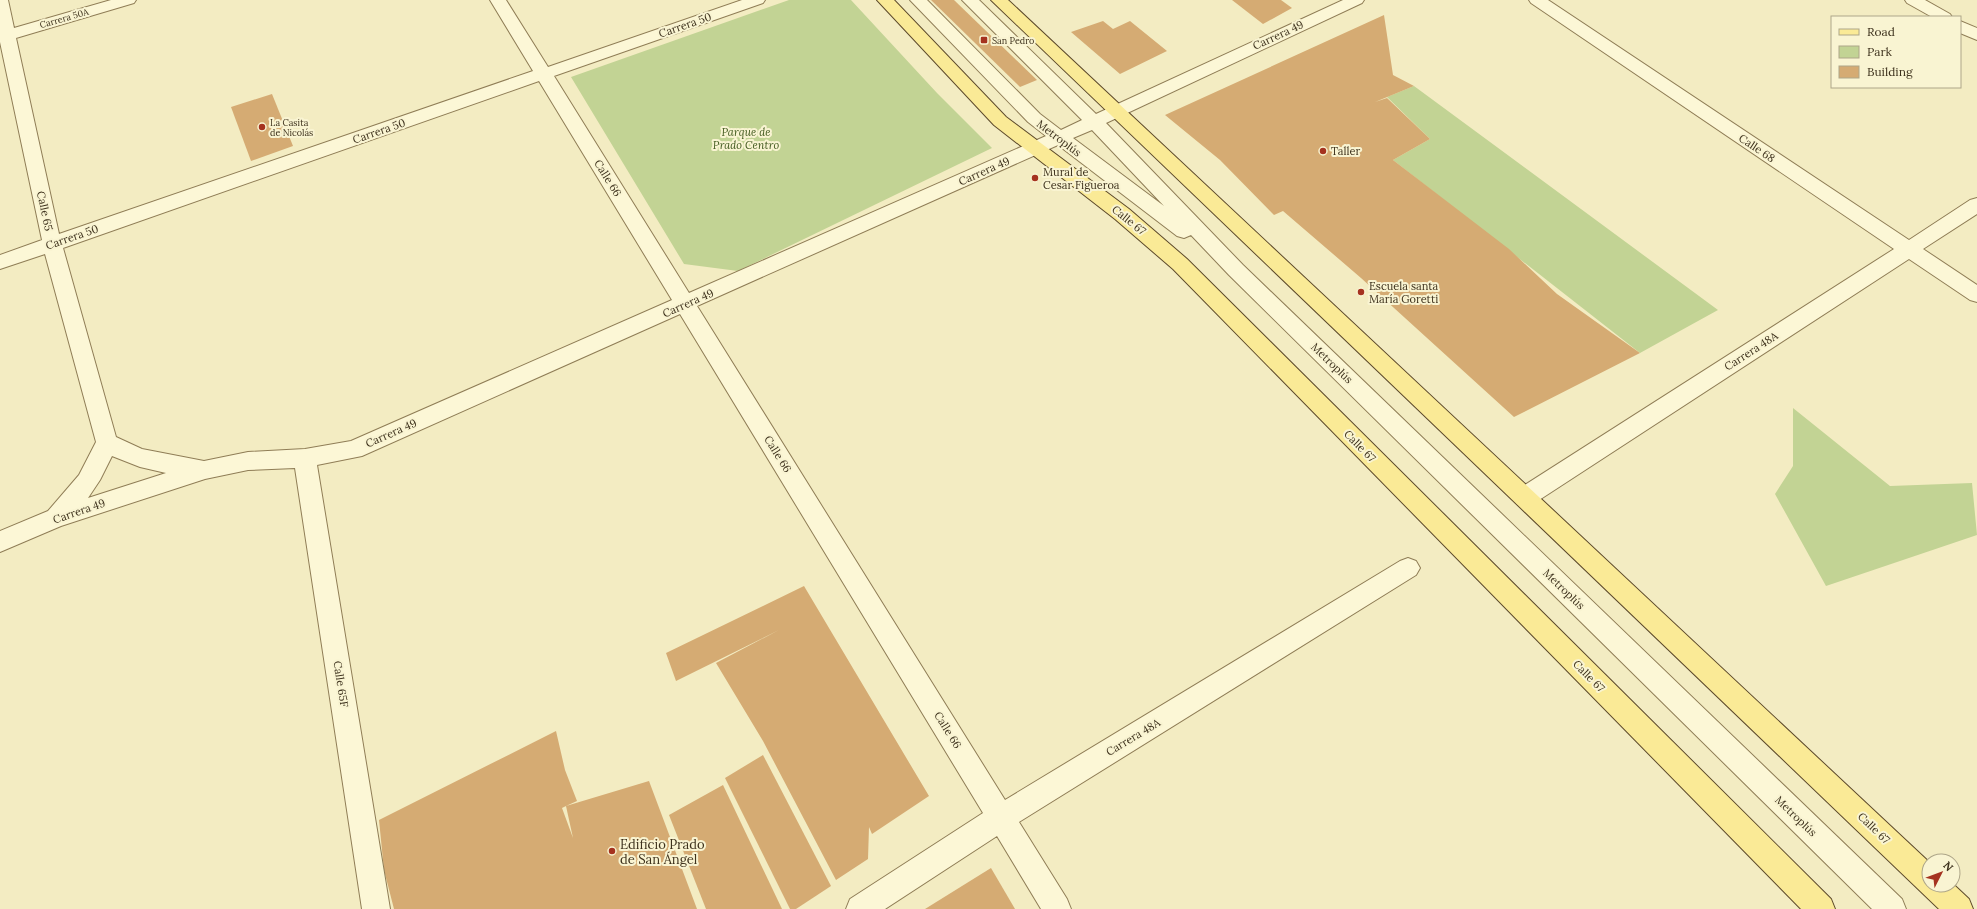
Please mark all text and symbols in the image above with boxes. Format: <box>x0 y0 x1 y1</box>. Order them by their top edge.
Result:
street label: Carrera 50A <box>38 6 90 30</box>
street label: Carrera 50 <box>657 9 713 41</box>
legend <box>1831 16 1961 88</box>
street label: Carrera 49 <box>1250 17 1306 53</box>
text: Road <box>1867 24 1895 39</box>
marker: San Pedro <box>979 35 989 45</box>
place label: San Pedro <box>992 35 1034 46</box>
text: Park <box>1867 44 1893 59</box>
text: Building <box>1867 64 1913 79</box>
street label: Carrera 50 <box>351 115 407 147</box>
place label: La Casita de Nicolás <box>270 117 313 138</box>
street label: Metroplús <box>1034 117 1084 159</box>
marker: La Casita de Nicolás <box>257 122 267 132</box>
park label: Parque de Prado Centro <box>713 125 779 152</box>
street label: Calle 68 <box>1736 131 1778 165</box>
place label: Taller <box>1331 144 1360 158</box>
marker: Taller <box>1318 146 1328 156</box>
street label: Carrera 49 <box>956 154 1012 188</box>
street label: Calle 66 <box>591 157 625 199</box>
place label: Mural de Cesar Figueroa <box>1043 165 1120 192</box>
marker: Mural de Cesar Figueroa <box>1030 173 1040 183</box>
street label: Calle 65 <box>34 190 56 232</box>
street label: Calle 67 <box>1109 202 1149 238</box>
street label: Carrera 50 <box>44 221 100 253</box>
place label: Escuela santa María Goretti <box>1369 279 1438 306</box>
street label: Carrera 49 <box>660 286 716 320</box>
marker: Escuela santa María Goretti <box>1356 287 1366 297</box>
street label: Carrera 48A <box>1722 328 1781 373</box>
street label: Metroplús <box>1308 340 1356 386</box>
street label: Carrera 49 <box>363 416 419 450</box>
street label: Calle 67 <box>1341 427 1379 465</box>
street label: Calle 66 <box>761 433 795 475</box>
street label: Carrera 49 <box>51 496 107 526</box>
street label: Metroplús <box>1540 566 1588 612</box>
street label: Calle 67 <box>1570 657 1608 695</box>
street label: Calle 65F <box>330 660 352 708</box>
street label: Calle 66 <box>931 709 965 751</box>
street label: Carrera 48A <box>1103 715 1164 759</box>
street label: Metroplús <box>1772 793 1820 839</box>
street label: Calle 67 <box>1855 809 1893 847</box>
place label: Edificio Prado de San Ángel <box>620 836 705 868</box>
marker: Edificio Prado de San Ángel <box>607 846 617 856</box>
north arrow <box>1921 853 1961 893</box>
text: N <box>1940 858 1957 875</box>

